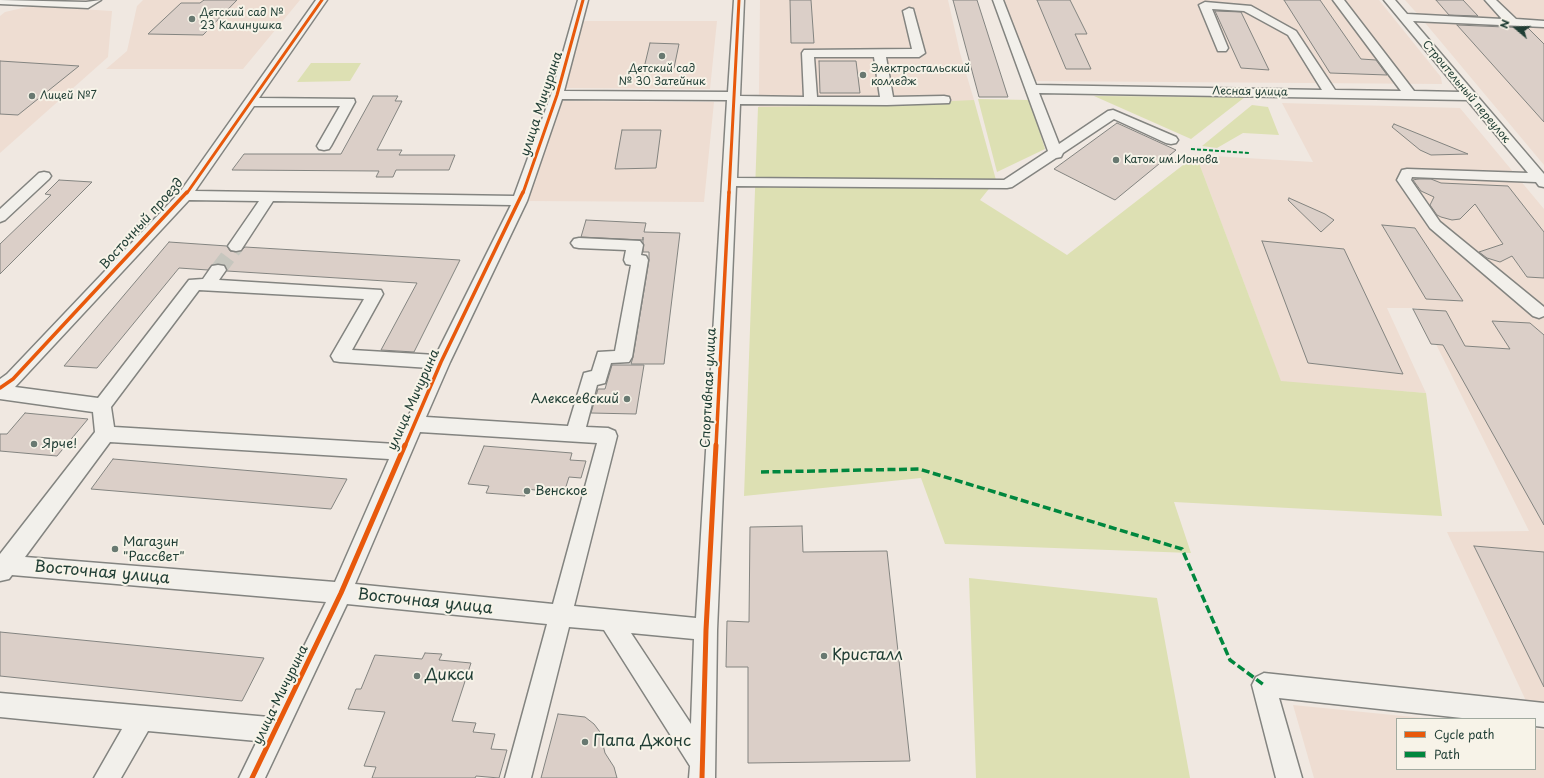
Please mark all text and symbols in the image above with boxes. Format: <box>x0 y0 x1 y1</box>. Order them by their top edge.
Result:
place label: Детский сад № 23 Калинушка <box>200 6 284 32</box>
north arrow <box>1496 8 1536 48</box>
marker: Детский сад № 23 Калинушка <box>187 14 197 24</box>
text: N <box>1495 17 1514 31</box>
street label: Строительный переулок <box>1419 38 1513 146</box>
street label: улица Мичурина <box>518 50 566 158</box>
marker: Детский сад № 30 Затейник <box>657 51 667 61</box>
place label: Детский сад № 30 Затейник <box>618 62 706 88</box>
place label: Электростальский колледж <box>871 62 970 88</box>
marker: Электростальский колледж <box>858 70 868 80</box>
street label: Лесная улица <box>1212 85 1288 99</box>
place label: Лицей №7 <box>40 89 97 103</box>
marker: Лицей №7 <box>27 91 37 101</box>
place label: Каток им.Ионова <box>1124 153 1218 167</box>
marker: Каток им.Ионова <box>1111 155 1121 165</box>
street label: Восточный проезд <box>97 175 187 273</box>
street label: Спортивная улица <box>698 328 720 448</box>
street label: улица Мичурина <box>385 347 443 453</box>
place label: Алексеевский <box>531 391 619 407</box>
marker: Алексеевский <box>622 394 632 404</box>
place label: Ярче! <box>42 436 77 452</box>
marker: Ярче! <box>29 439 39 449</box>
place label: Венское <box>535 483 588 499</box>
marker: Венское <box>522 486 532 496</box>
place label: Магазин "Рассвет" <box>123 534 185 565</box>
marker: Магазин "Рассвет" <box>110 544 120 554</box>
street label: Восточная улица <box>33 558 171 588</box>
street label: Восточная улица <box>356 585 494 619</box>
street label: улица Мичурина <box>250 643 312 747</box>
place label: Кристалл <box>832 646 903 666</box>
marker: Кристалл <box>819 651 829 661</box>
place label: Дикси <box>425 666 474 686</box>
marker: Дикси <box>412 671 422 681</box>
legend <box>1396 718 1536 770</box>
text: Cycle path <box>1434 725 1495 743</box>
place label: Папа Джонс <box>593 732 691 752</box>
marker: Папа Джонс <box>580 737 590 747</box>
text: Path <box>1434 745 1460 763</box>

